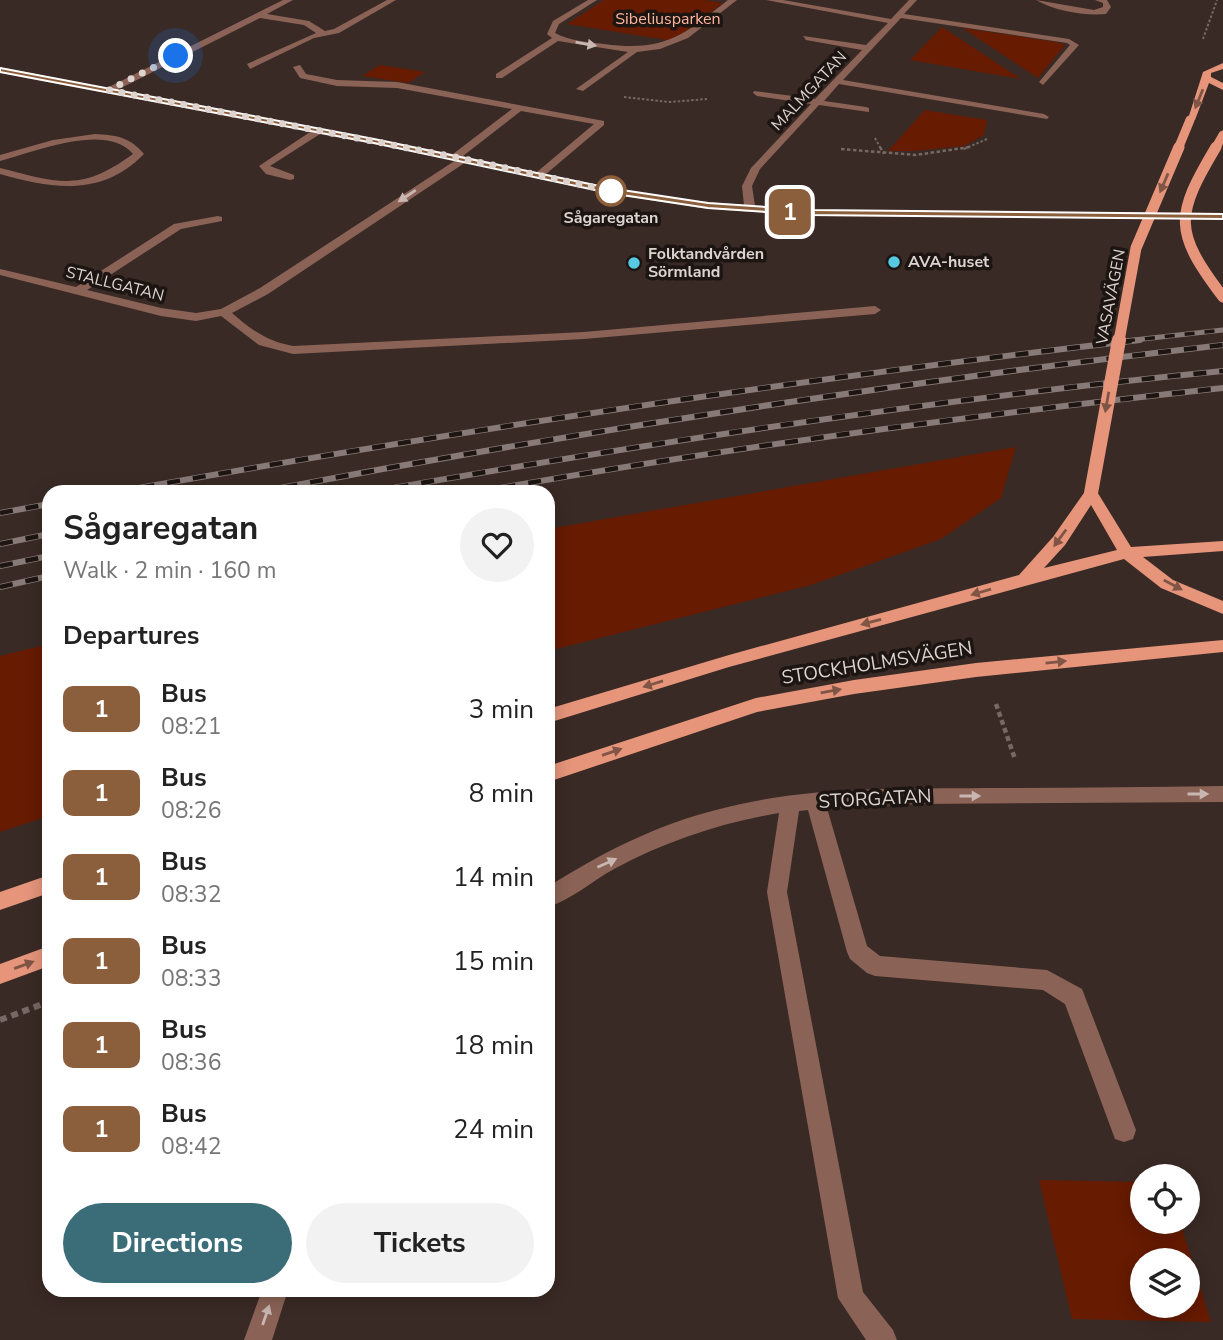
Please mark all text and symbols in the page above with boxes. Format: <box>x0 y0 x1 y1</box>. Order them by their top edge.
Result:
park label: Sibeliusparken <box>615 8 721 30</box>
your location <box>158 38 193 73</box>
one-way arrow <box>576 39 598 50</box>
street label: MALMGATAN <box>766 46 852 136</box>
one-way arrow <box>1193 88 1204 109</box>
one-way arrow <box>1158 173 1169 194</box>
marker: Sågaregatan <box>596 176 626 206</box>
one-way arrow <box>398 189 416 203</box>
line badge: 1 <box>767 189 813 235</box>
text: 1 <box>783 196 797 228</box>
place label: Sågaregatan <box>564 207 658 229</box>
place label: Folktandvården Sörmland <box>648 243 764 283</box>
street label: VASAVÄGEN <box>1091 247 1131 348</box>
place label: AVA-huset <box>908 251 990 273</box>
marker: AVA-huset <box>886 254 902 270</box>
marker: Folktandvården Sörmland <box>626 255 642 271</box>
street label: STALLGATAN <box>64 261 166 307</box>
one-way arrow <box>1102 391 1113 413</box>
text: Sågaregatan <box>63 506 258 551</box>
button: heart <box>460 508 534 582</box>
one-way arrow <box>1053 528 1068 546</box>
text: Walk · 2 min · 160 m <box>63 555 276 586</box>
one-way arrow <box>1163 579 1182 591</box>
one-way arrow <box>970 587 991 597</box>
text: Departures <box>63 618 199 653</box>
one-way arrow <box>861 618 882 628</box>
street label: STOCKHOLMSVÄGEN <box>780 635 974 691</box>
one-way arrow <box>1046 656 1068 667</box>
text: Bus <box>161 676 207 711</box>
one-way arrow <box>642 680 663 690</box>
one-way arrow <box>820 685 842 696</box>
text: 3 min <box>469 692 534 727</box>
text: 1 <box>94 693 109 725</box>
text: 08:21 <box>161 711 221 742</box>
one-way arrow <box>602 746 623 757</box>
text: Bus <box>161 760 207 795</box>
text: 8 min <box>469 776 534 811</box>
text: 1 <box>94 777 109 809</box>
street label: STORGATAN <box>818 783 932 815</box>
one-way arrow <box>1187 788 1209 800</box>
one-way arrow <box>960 790 982 802</box>
text: 08:26 <box>161 795 221 826</box>
text: Bus <box>161 844 207 879</box>
one-way arrow <box>596 857 617 868</box>
text: 14 min <box>453 860 534 895</box>
text: 1 <box>94 861 109 893</box>
text: 08:32 <box>161 879 221 910</box>
text: Bus <box>161 928 207 963</box>
text: 15 min <box>453 944 534 979</box>
text: 1 <box>94 945 109 977</box>
one-way arrow <box>14 959 35 970</box>
text: 08:33 <box>161 963 221 994</box>
text: Bus <box>161 1012 207 1047</box>
text: 18 min <box>453 1028 534 1063</box>
text: 1 <box>94 1029 109 1061</box>
text: 08:36 <box>161 1047 221 1078</box>
text: Bus <box>161 1096 207 1131</box>
text: 24 min <box>453 1112 534 1147</box>
text: 1 <box>94 1113 109 1145</box>
text: 08:42 <box>161 1131 221 1162</box>
map controls <box>1130 1164 1200 1318</box>
button: locate <box>1130 1164 1200 1234</box>
button: Directions <box>63 1203 292 1283</box>
button: Tickets <box>306 1203 534 1283</box>
button: layers <box>1130 1248 1200 1318</box>
one-way arrow <box>261 1304 272 1325</box>

